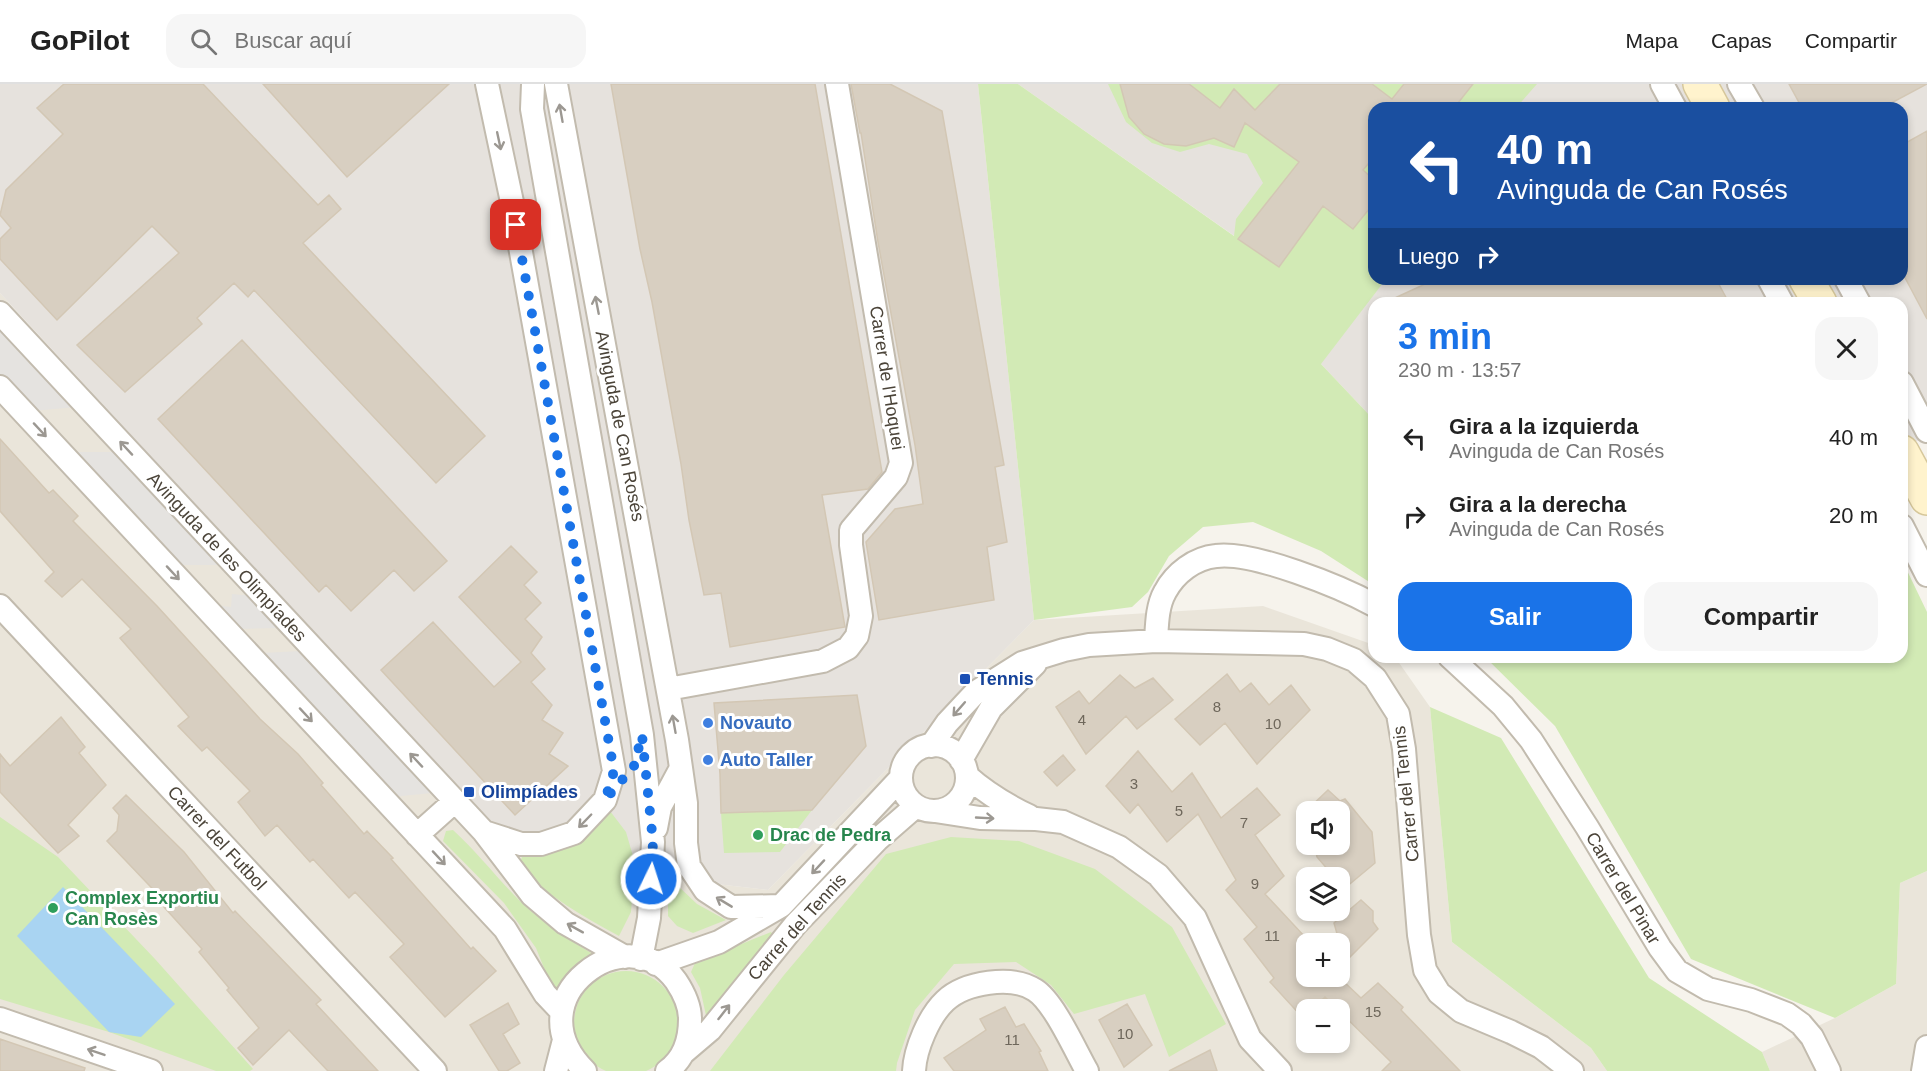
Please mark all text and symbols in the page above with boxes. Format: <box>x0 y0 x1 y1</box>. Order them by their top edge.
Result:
search box <box>166 14 586 68</box>
text: GoPilot <box>30 25 130 56</box>
icon: search <box>187 25 220 58</box>
text: Buscar aquí <box>235 28 352 53</box>
text: Mapa <box>1626 29 1678 52</box>
text: Capas <box>1711 29 1772 52</box>
text: Compartir <box>1805 29 1897 52</box>
one-way arrow <box>556 104 567 123</box>
icon: left <box>1398 126 1476 204</box>
text: 40 m <box>1497 126 1593 173</box>
one-way arrow <box>494 131 505 150</box>
text: Avinguda de Can Rosés <box>1497 175 1788 205</box>
pin <box>490 199 541 250</box>
icon: arrive <box>499 208 532 241</box>
icon: right <box>1471 240 1504 273</box>
text: Luego <box>1398 244 1459 269</box>
one-way arrow <box>591 295 602 315</box>
street label: Carrer de l'Hoquei <box>866 305 908 451</box>
text: 3 min <box>1398 316 1492 357</box>
button: close <box>1815 317 1878 380</box>
street label: Avinguda de Can Rosés <box>592 329 648 523</box>
text: 230 m · 13:57 <box>1398 359 1521 381</box>
text: Gira a la izquierda <box>1449 414 1639 439</box>
one-way arrow <box>33 422 47 437</box>
icon: left <box>1398 422 1431 455</box>
text: 40 m <box>1829 425 1878 450</box>
text: Avinguda de Can Rosés <box>1449 440 1664 462</box>
one-way arrow <box>119 441 133 456</box>
street label: Avinguda de les Olimpíades <box>143 468 311 646</box>
text: Gira a la derecha <box>1449 492 1626 517</box>
icon: right <box>1398 500 1431 533</box>
text: 20 m <box>1829 503 1878 528</box>
text: Avinguda de Can Rosés <box>1449 518 1664 540</box>
one-way arrow <box>166 565 180 580</box>
button: Salir <box>1398 582 1632 651</box>
button: Compartir <box>1644 582 1878 651</box>
place label: Tennis <box>977 669 1034 689</box>
marker: Tennis <box>958 672 972 686</box>
house number: 8 <box>1213 698 1221 715</box>
one-way arrow <box>952 701 966 716</box>
one-way arrow <box>299 708 313 723</box>
house number: 4 <box>1078 711 1086 728</box>
place label: Novauto <box>720 713 792 733</box>
one-way arrow <box>669 714 680 734</box>
house number: 10 <box>1265 715 1281 732</box>
marker: Novauto <box>701 716 715 730</box>
street label: Carrer del Tennis <box>1389 725 1423 863</box>
place label: Auto Taller <box>720 750 813 770</box>
one-way arrow <box>409 752 423 767</box>
marker: Auto Taller <box>701 753 715 767</box>
house number: 3 <box>1130 775 1138 792</box>
street label: Carrer del Futbol <box>164 782 270 894</box>
place label: Olimpíades <box>481 782 578 802</box>
marker: Olimpíades <box>462 785 476 799</box>
map controls <box>1296 801 1350 1053</box>
button: sound <box>1296 801 1350 855</box>
house number: 5 <box>1175 802 1183 819</box>
one-way arrow <box>975 812 995 823</box>
one-way arrow <box>578 813 593 828</box>
house number: 7 <box>1240 814 1248 831</box>
place label: Drac de Pedra <box>770 825 892 845</box>
marker: Drac de Pedra <box>751 828 765 842</box>
street label: Carrer del Pinar <box>1582 828 1664 948</box>
position arrow <box>619 847 683 911</box>
one-way arrow <box>432 850 446 865</box>
one-way arrow <box>811 859 825 874</box>
button: layers <box>1296 867 1350 921</box>
street label: Carrer del Tennis <box>744 870 850 984</box>
house number: 9 <box>1251 875 1259 892</box>
place label: Complex Exportiu Can Rosès <box>65 888 219 929</box>
one-way arrow <box>716 896 733 908</box>
marker: Complex Exportiu Can Rosès <box>46 901 60 915</box>
one-way arrow <box>567 922 584 934</box>
house number: 11 <box>1264 927 1280 944</box>
button: + <box>1296 933 1350 987</box>
button: − <box>1296 999 1350 1053</box>
house number: 15 <box>1365 1003 1381 1020</box>
one-way arrow <box>717 1004 730 1020</box>
house number: 10 <box>1117 1025 1133 1042</box>
house number: 11 <box>1004 1031 1020 1048</box>
one-way arrow <box>87 1046 106 1057</box>

